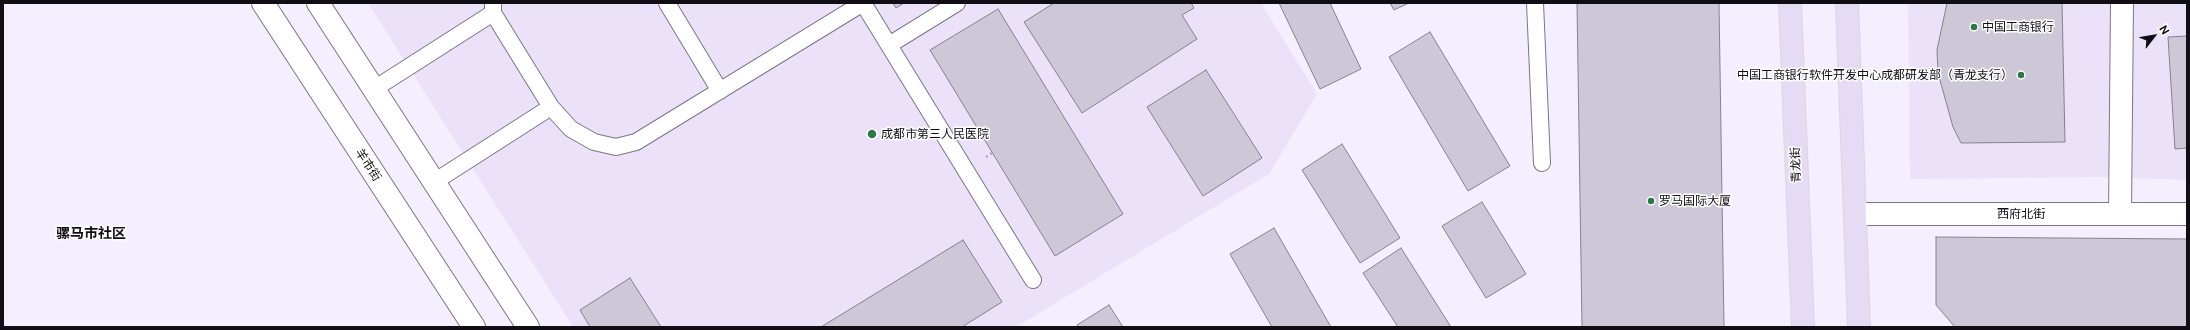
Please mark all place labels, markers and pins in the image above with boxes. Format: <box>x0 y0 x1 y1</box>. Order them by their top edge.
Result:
place label: 中国工商银行 <box>1982 20 2054 34</box>
marker: 中国工商银行 <box>1969 22 1979 32</box>
place label: 中国工商银行软件开发中心成都研发部（青龙支行） <box>1737 68 2013 82</box>
marker: 中国工商银行软件开发中心成都研发部（青龙支行） <box>2016 70 2026 80</box>
place label: 成都市第三人民医院 <box>881 127 989 141</box>
marker: 成都市第三人民医院 <box>866 128 878 140</box>
place label: 罗马国际大厦 <box>1659 194 1731 208</box>
marker: 罗马国际大厦 <box>1646 196 1656 206</box>

